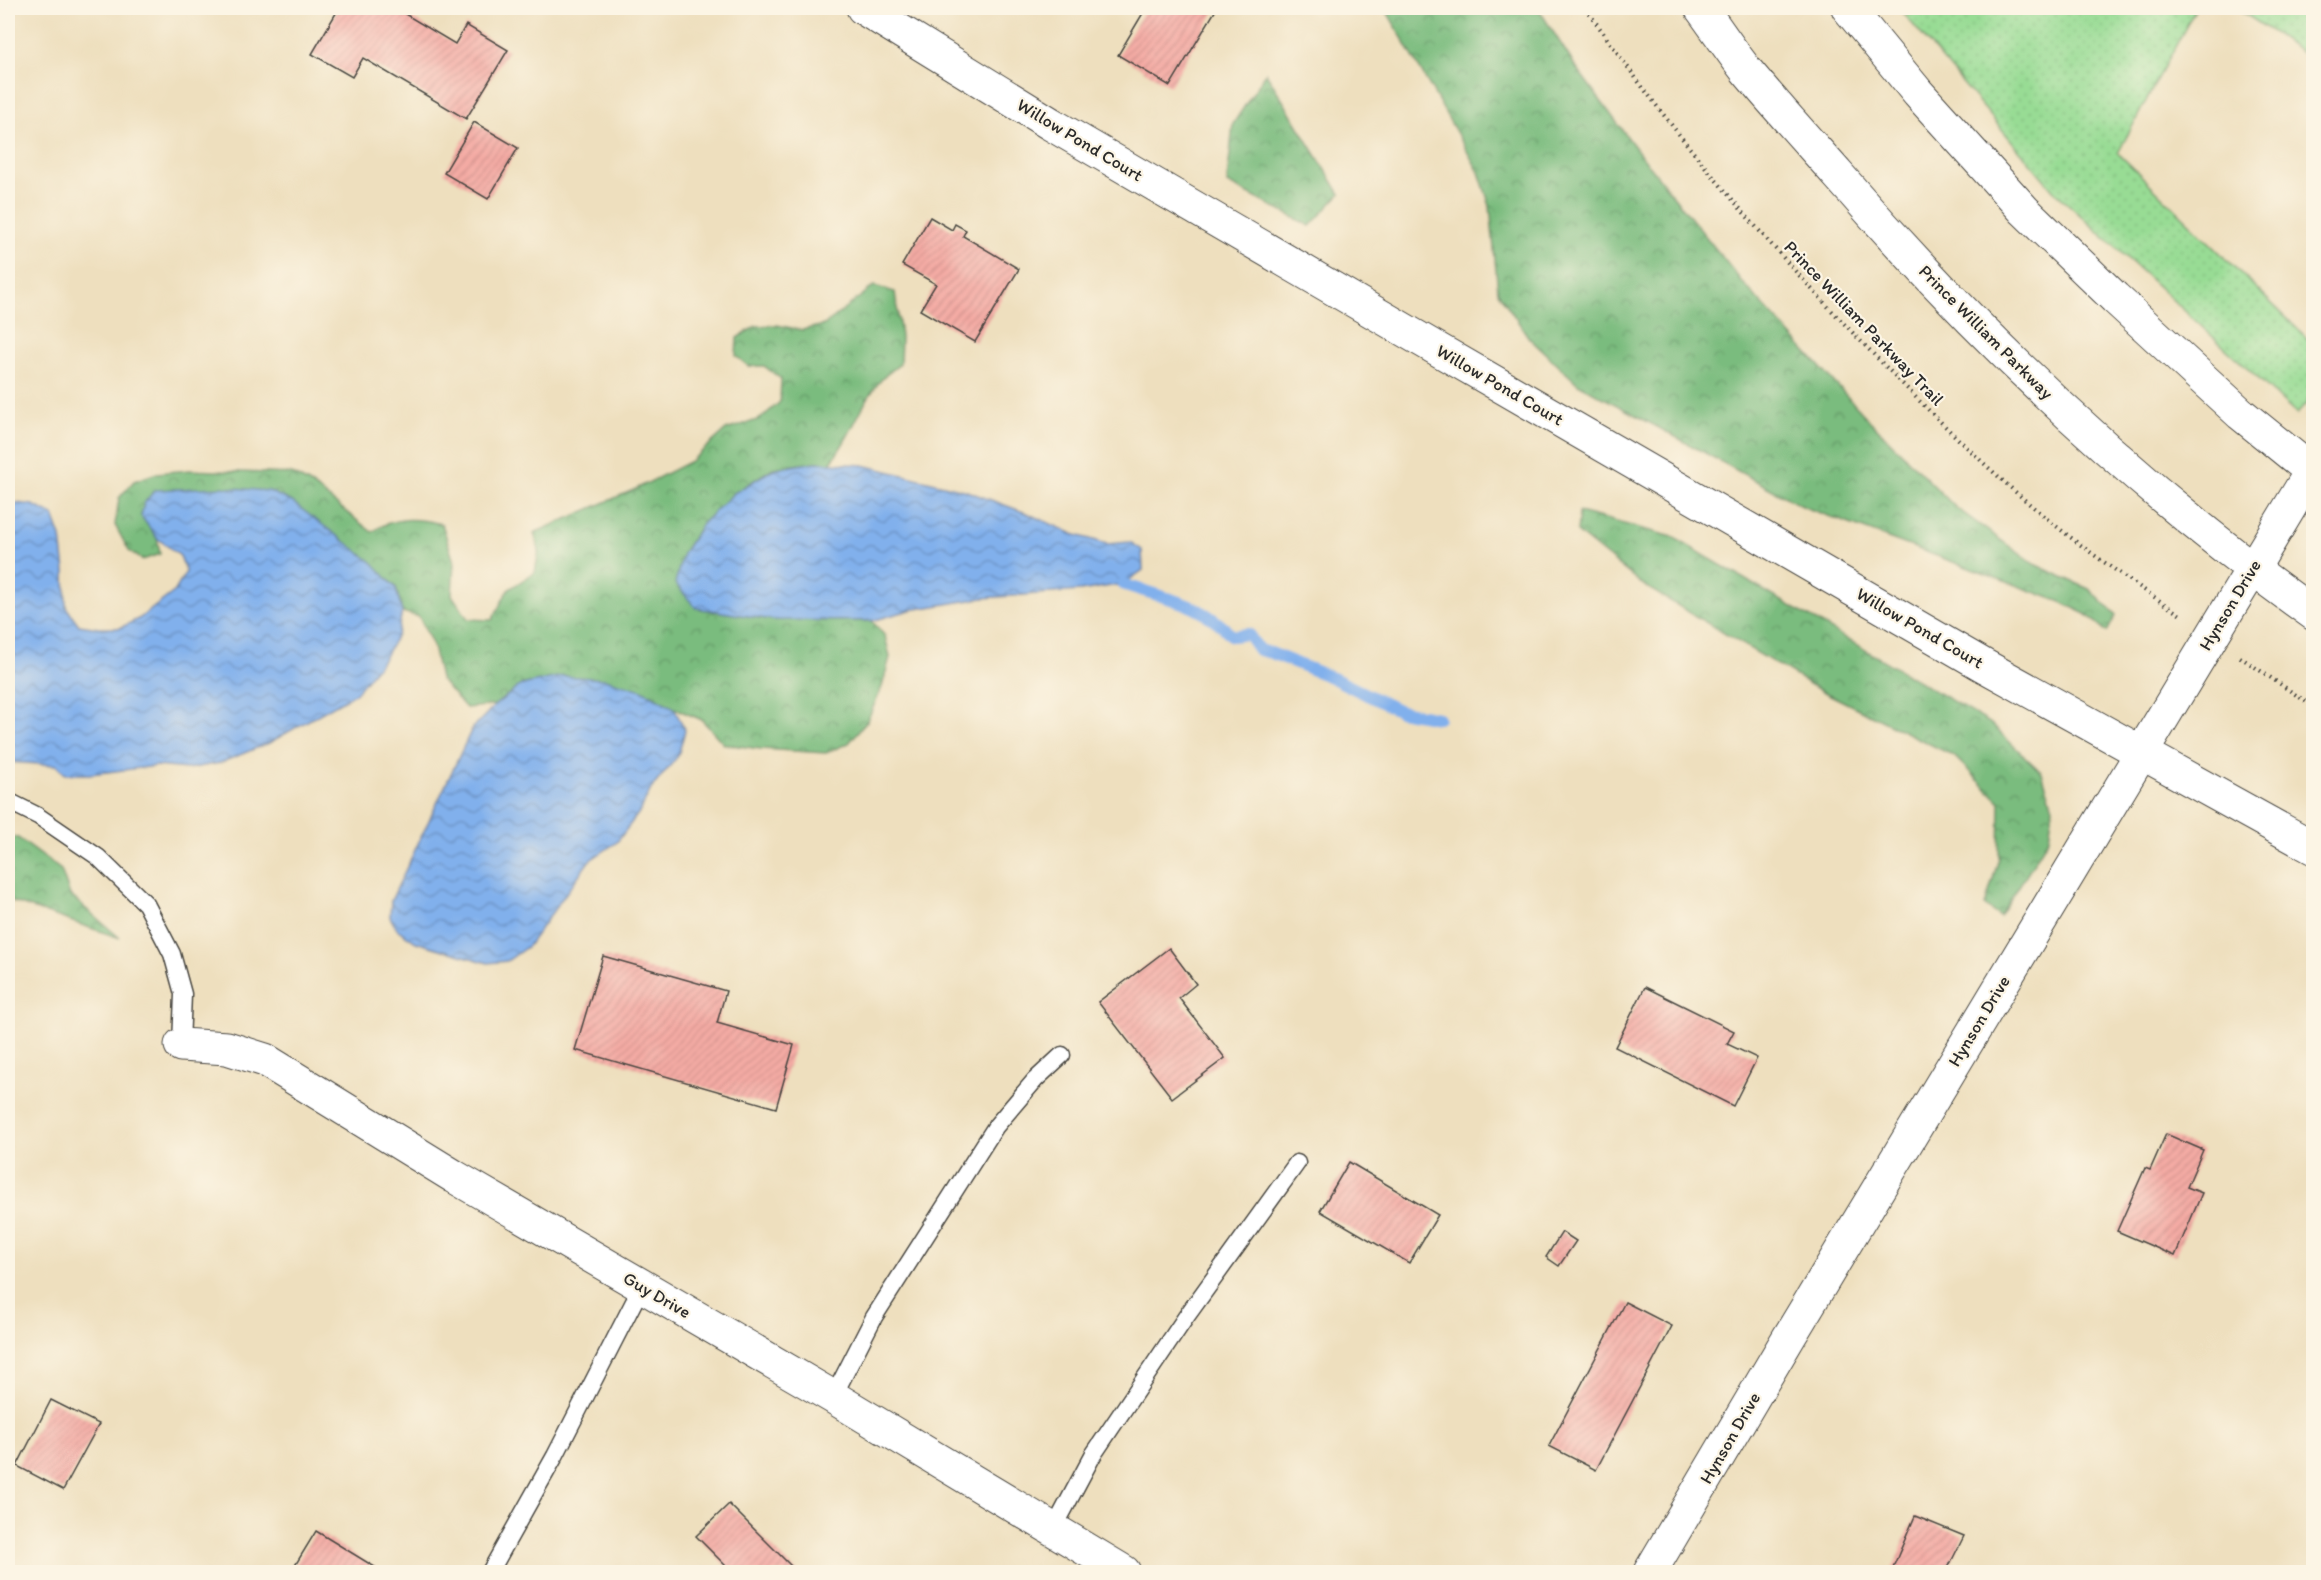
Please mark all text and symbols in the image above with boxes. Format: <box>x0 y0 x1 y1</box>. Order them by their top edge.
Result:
street label: Willow Pond Court <box>1013 94 1147 186</box>
street label: Prince William Parkway Trail <box>1779 236 1949 410</box>
street label: Prince William Parkway <box>1914 260 2058 404</box>
street label: Willow Pond Court <box>1432 340 1568 430</box>
street label: Hynson Drive <box>2194 555 2266 655</box>
street label: Willow Pond Court <box>1852 583 1988 673</box>
street label: Hynson Drive <box>1943 971 2015 1071</box>
street label: Guy Drive <box>619 1267 695 1323</box>
street label: Hynson Drive <box>1695 1388 1765 1488</box>

